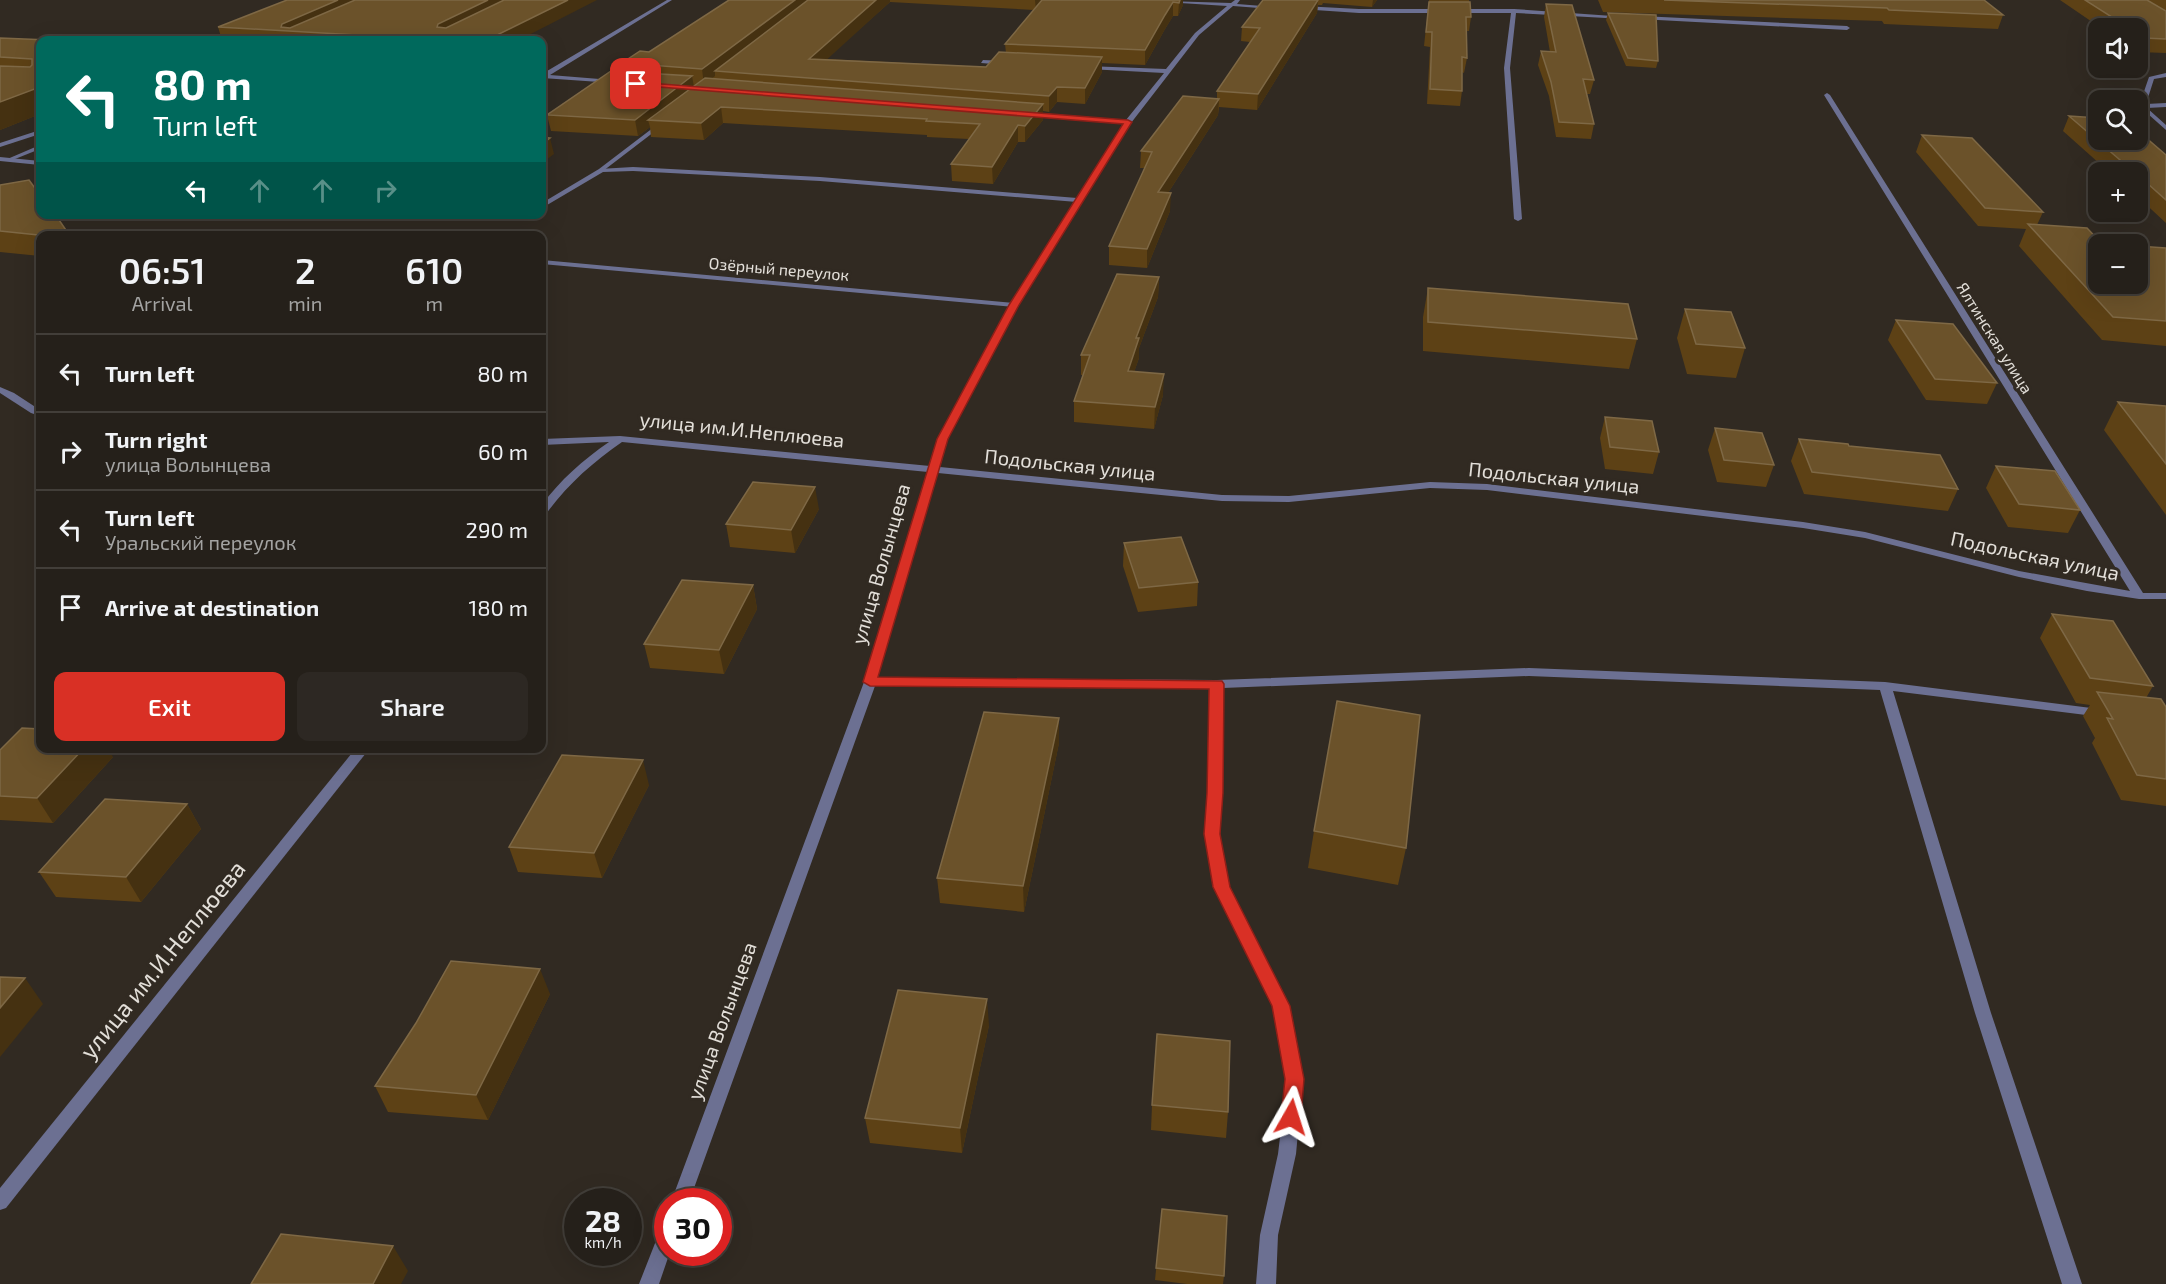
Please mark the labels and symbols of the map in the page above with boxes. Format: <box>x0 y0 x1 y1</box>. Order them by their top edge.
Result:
pin <box>610 58 661 109</box>
street label: Озёрный переулок <box>708 253 850 285</box>
street label: Ялтинская улица <box>1953 279 2037 397</box>
street label: улица им.И.Неплюева <box>638 406 846 453</box>
street label: Подольская улица <box>983 443 1157 486</box>
street label: Подольская улица <box>1467 456 1641 499</box>
street label: улица Волынцева <box>846 481 915 647</box>
street label: Подольская улица <box>1948 525 2122 586</box>
street label: улица им.И.Неплюева <box>73 854 252 1065</box>
street label: улица Волынцева <box>681 939 762 1103</box>
position arrow <box>1259 1085 1323 1149</box>
speed limit sign: 30 <box>654 1188 732 1266</box>

